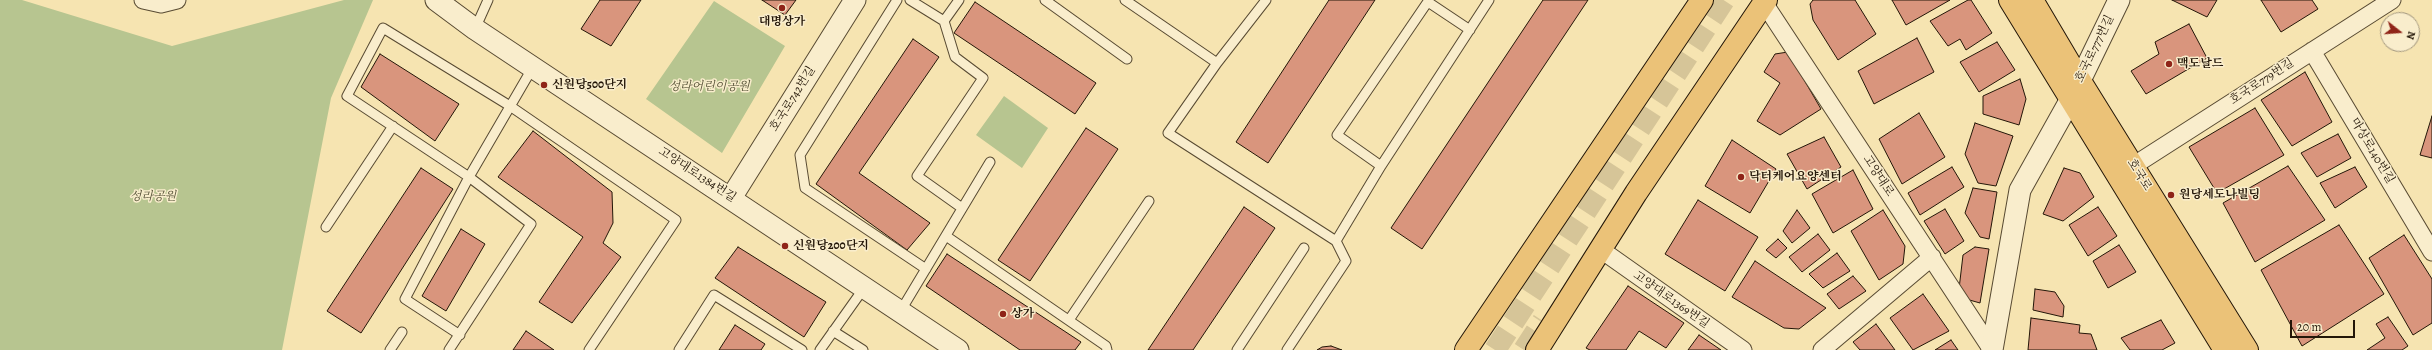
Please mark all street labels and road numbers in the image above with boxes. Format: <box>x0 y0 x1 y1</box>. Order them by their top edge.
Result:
street label: 호국로777번길 <box>2073 13 2117 85</box>
street label: 호국로779번길 <box>2227 56 2297 108</box>
street label: 호국로742번길 <box>767 64 819 134</box>
street label: 마상로140번길 <box>2347 116 2397 186</box>
street label: 고양대로1384번길 <box>655 144 739 206</box>
street label: 고양대로 <box>1859 153 1897 199</box>
street label: 호국로 <box>2124 156 2154 194</box>
street label: 고양대로1369번길 <box>1630 268 1712 332</box>

